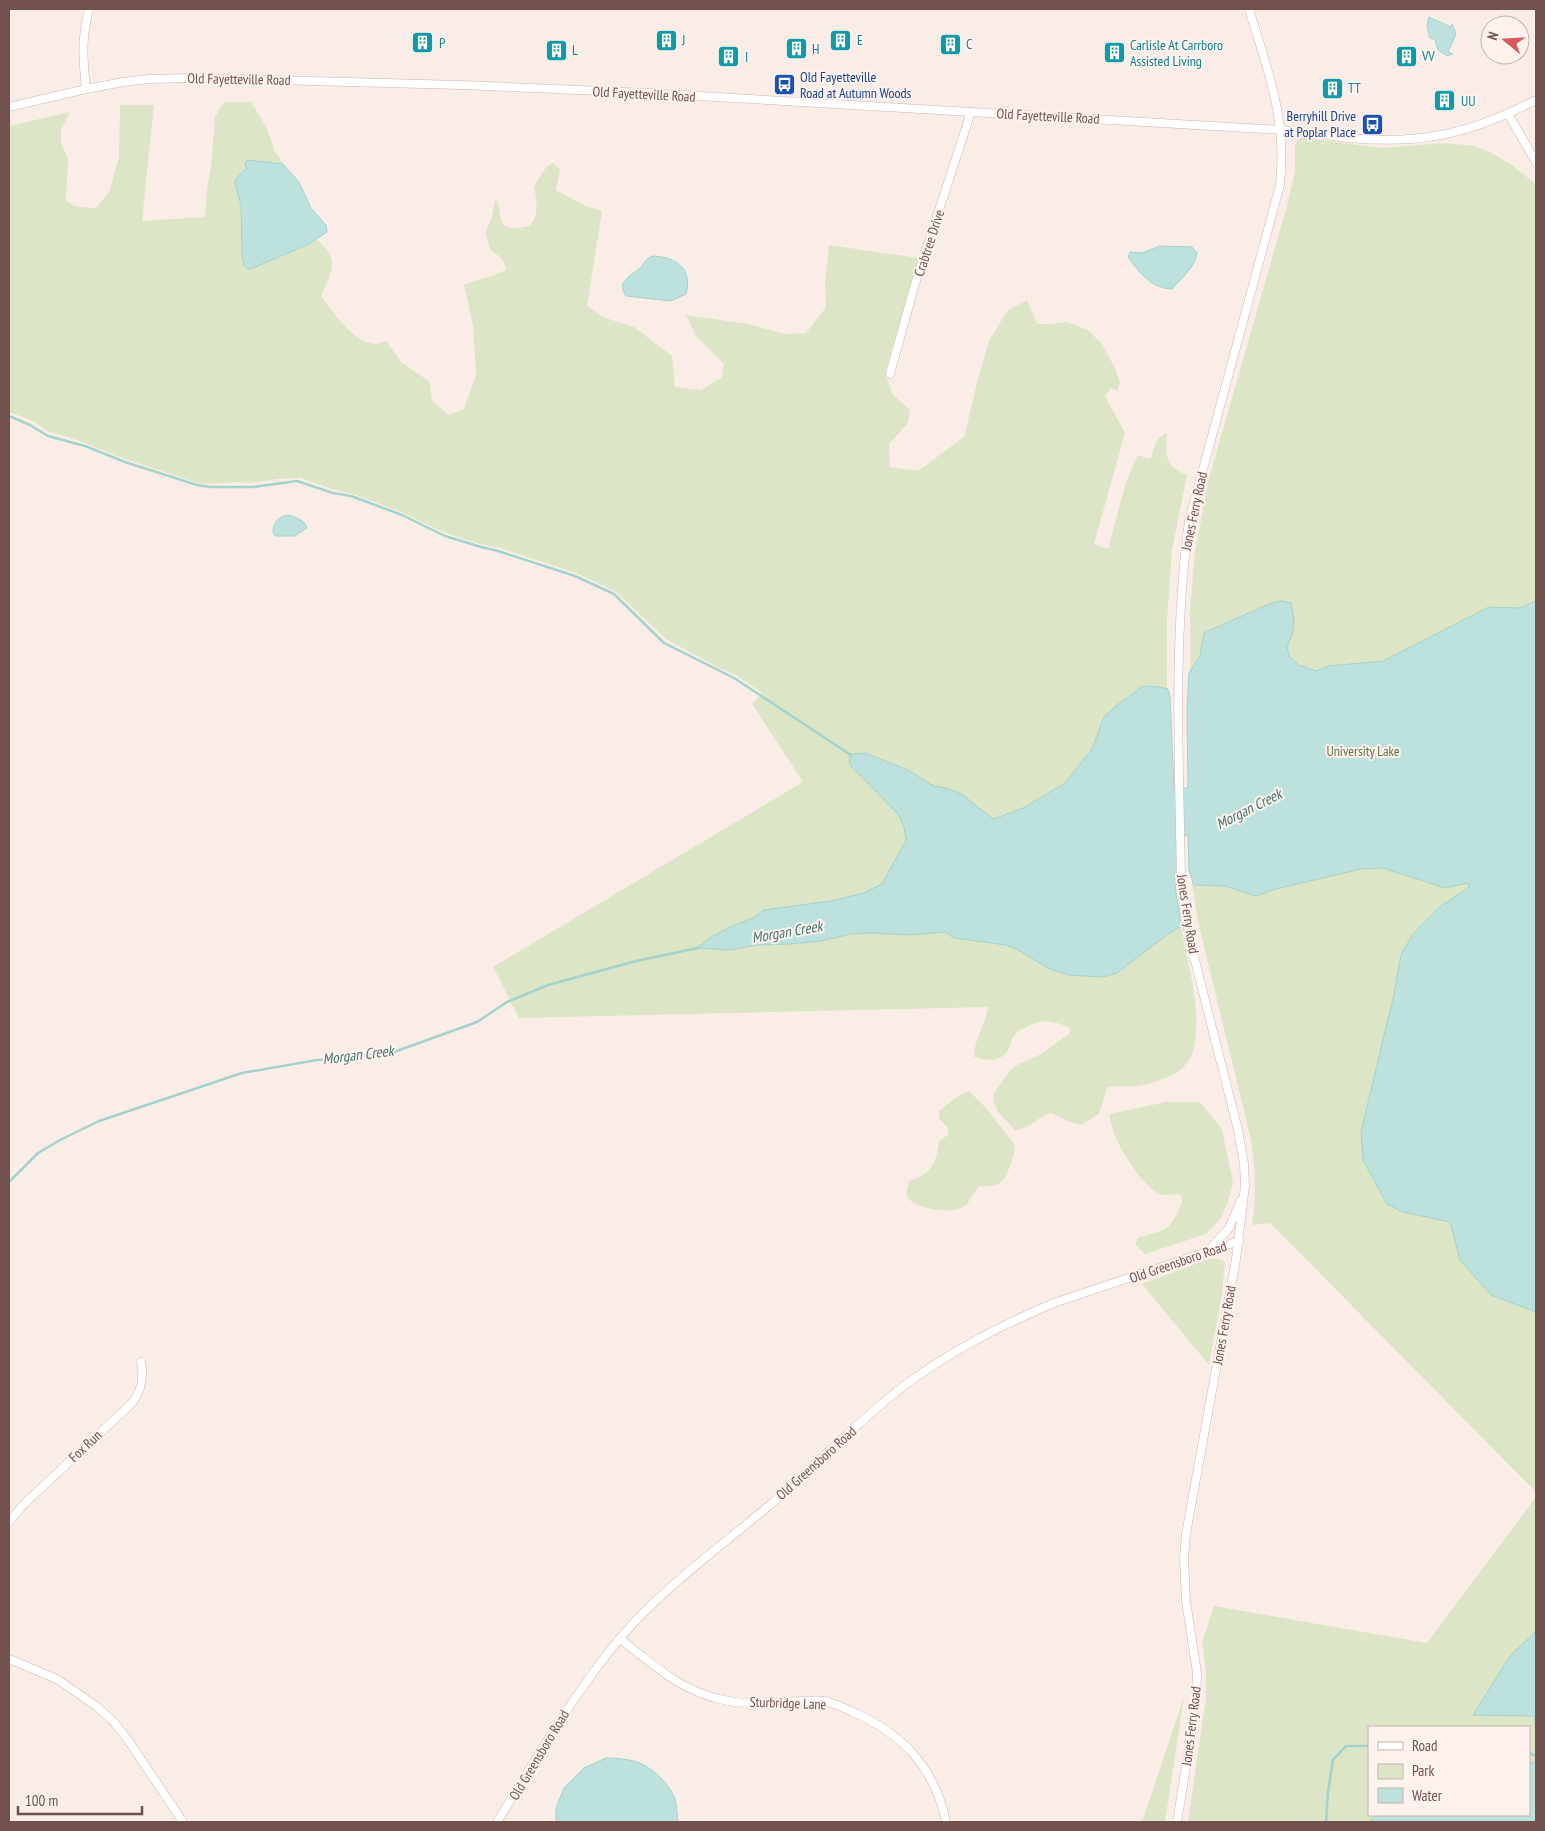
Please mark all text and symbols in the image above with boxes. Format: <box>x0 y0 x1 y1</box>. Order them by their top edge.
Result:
north arrow <box>1480 15 1530 65</box>
building icon: J <box>654 28 678 52</box>
building icon: E <box>829 28 853 52</box>
text: N <box>1483 30 1502 42</box>
building icon: P <box>411 31 435 55</box>
place label: J <box>681 31 685 49</box>
place label: E <box>857 31 863 49</box>
building icon: C <box>938 32 962 56</box>
place label: P <box>439 34 445 52</box>
place label: C <box>966 35 973 53</box>
place label: Carlisle At Carrboro Assisted Living <box>1130 36 1223 70</box>
building icon: H <box>784 37 808 61</box>
building icon: L <box>544 38 568 62</box>
place label: H <box>812 40 820 58</box>
place label: L <box>572 41 578 59</box>
building icon: Carlisle At Carrboro Assisted Living <box>1102 41 1126 65</box>
building icon: VV <box>1394 44 1418 68</box>
building icon: I <box>717 45 741 69</box>
place label: VV <box>1421 47 1435 65</box>
place label: I <box>745 48 748 66</box>
place label: Old Fayetteville Road at Autumn Woods <box>800 68 912 102</box>
street label: Old Fayetteville Road <box>187 69 291 89</box>
bus stop icon: Old Fayetteville Road at Autumn Woods <box>772 73 796 97</box>
building icon: TT <box>1320 76 1344 100</box>
place label: TT <box>1348 79 1362 97</box>
street label: Old Fayetteville Road <box>592 82 696 106</box>
building icon: UU <box>1433 89 1457 113</box>
place label: UU <box>1461 92 1476 110</box>
street label: Old Fayetteville Road <box>996 104 1100 128</box>
place label: Berryhill Drive at Poplar Place <box>1284 107 1356 141</box>
bus stop icon: Berryhill Drive at Poplar Place <box>1360 112 1384 136</box>
street label: Crabtree Drive <box>910 207 948 279</box>
street label: Jones Ferry Road <box>1177 470 1211 553</box>
park label: University Lake <box>1326 742 1400 760</box>
water label: Morgan Creek <box>1213 783 1287 833</box>
street label: Jones Ferry Road <box>1173 872 1203 955</box>
water label: Morgan Creek <box>750 916 826 947</box>
water label: Morgan Creek <box>321 1040 397 1068</box>
street label: Old Greensboro Road <box>1127 1237 1229 1287</box>
street label: Jones Ferry Road <box>1208 1284 1240 1367</box>
street label: Old Greensboro Road <box>772 1422 860 1504</box>
street label: Fox Run <box>65 1426 105 1466</box>
street label: Jones Ferry Road <box>1177 1685 1205 1768</box>
street label: Sturbridge Lane <box>749 1693 827 1713</box>
street label: Old Greensboro Road <box>505 1707 573 1803</box>
legend <box>1368 1726 1530 1816</box>
text: Road <box>1412 1736 1438 1755</box>
text: Park <box>1412 1761 1434 1780</box>
scale bar <box>18 1784 141 1816</box>
text: Water <box>1412 1786 1443 1805</box>
text: 100 m <box>25 1791 58 1810</box>

